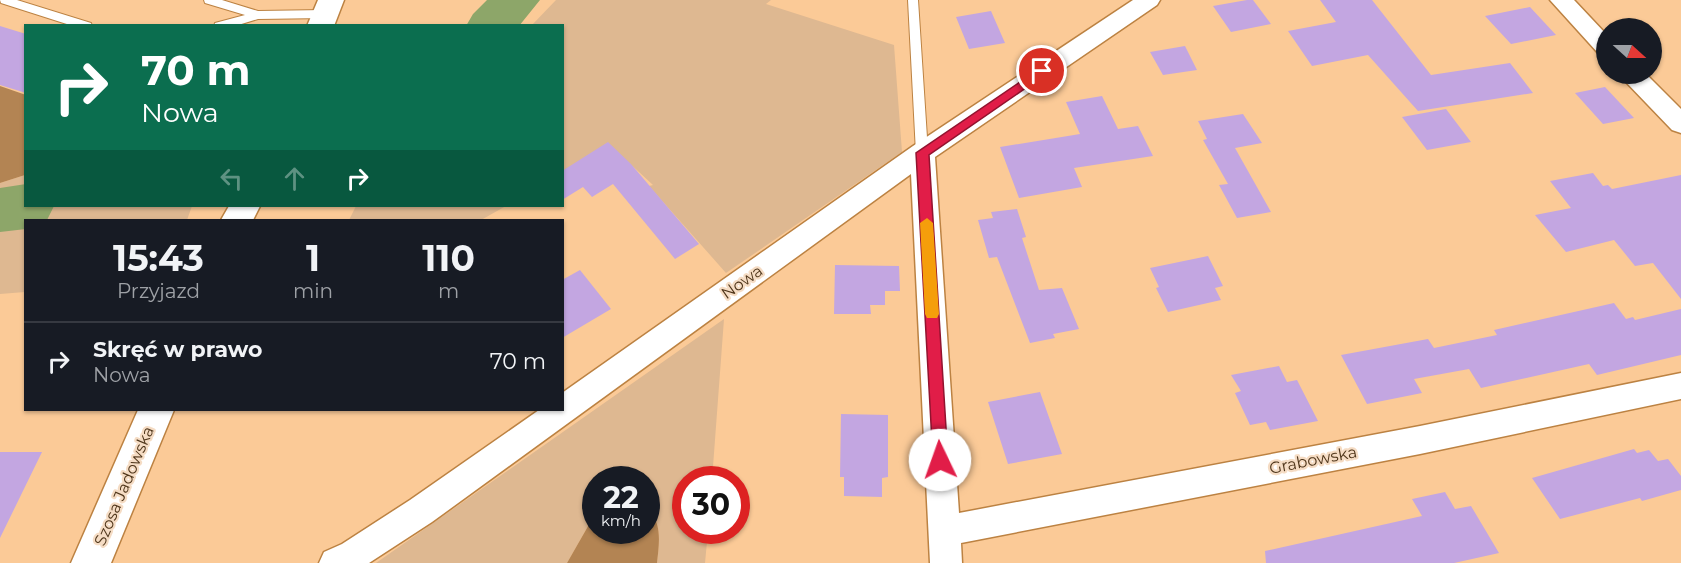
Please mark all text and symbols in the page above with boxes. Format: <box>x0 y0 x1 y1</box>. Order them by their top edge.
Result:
north arrow <box>1596 18 1662 84</box>
map controls <box>1596 18 1662 84</box>
text: 70 m <box>141 44 251 96</box>
pin <box>1016 45 1067 96</box>
icon: right <box>42 48 120 126</box>
icon: arrive <box>1025 54 1058 87</box>
text: Nowa <box>141 96 219 129</box>
icon: left <box>215 162 248 195</box>
icon: ahead <box>278 162 311 195</box>
icon: right <box>341 162 374 195</box>
text: 15:43 <box>113 236 204 280</box>
text: 1 <box>306 236 320 280</box>
text: 110 <box>422 236 475 280</box>
street label: Nowa <box>718 261 766 303</box>
text: Przyjazd <box>117 279 200 303</box>
text: min <box>293 279 333 303</box>
text: m <box>438 279 459 303</box>
text: Skręć w prawo <box>93 336 262 363</box>
icon: right <box>42 345 75 378</box>
text: 70 m <box>490 348 546 375</box>
text: Nowa <box>93 363 151 387</box>
street label: Szosa Jadowska <box>90 423 158 549</box>
position arrow <box>908 428 972 492</box>
street label: Grabowska <box>1268 442 1358 478</box>
speed limit sign: 30 <box>672 466 750 544</box>
text: 22 <box>603 479 639 516</box>
text: km/h <box>601 511 641 530</box>

